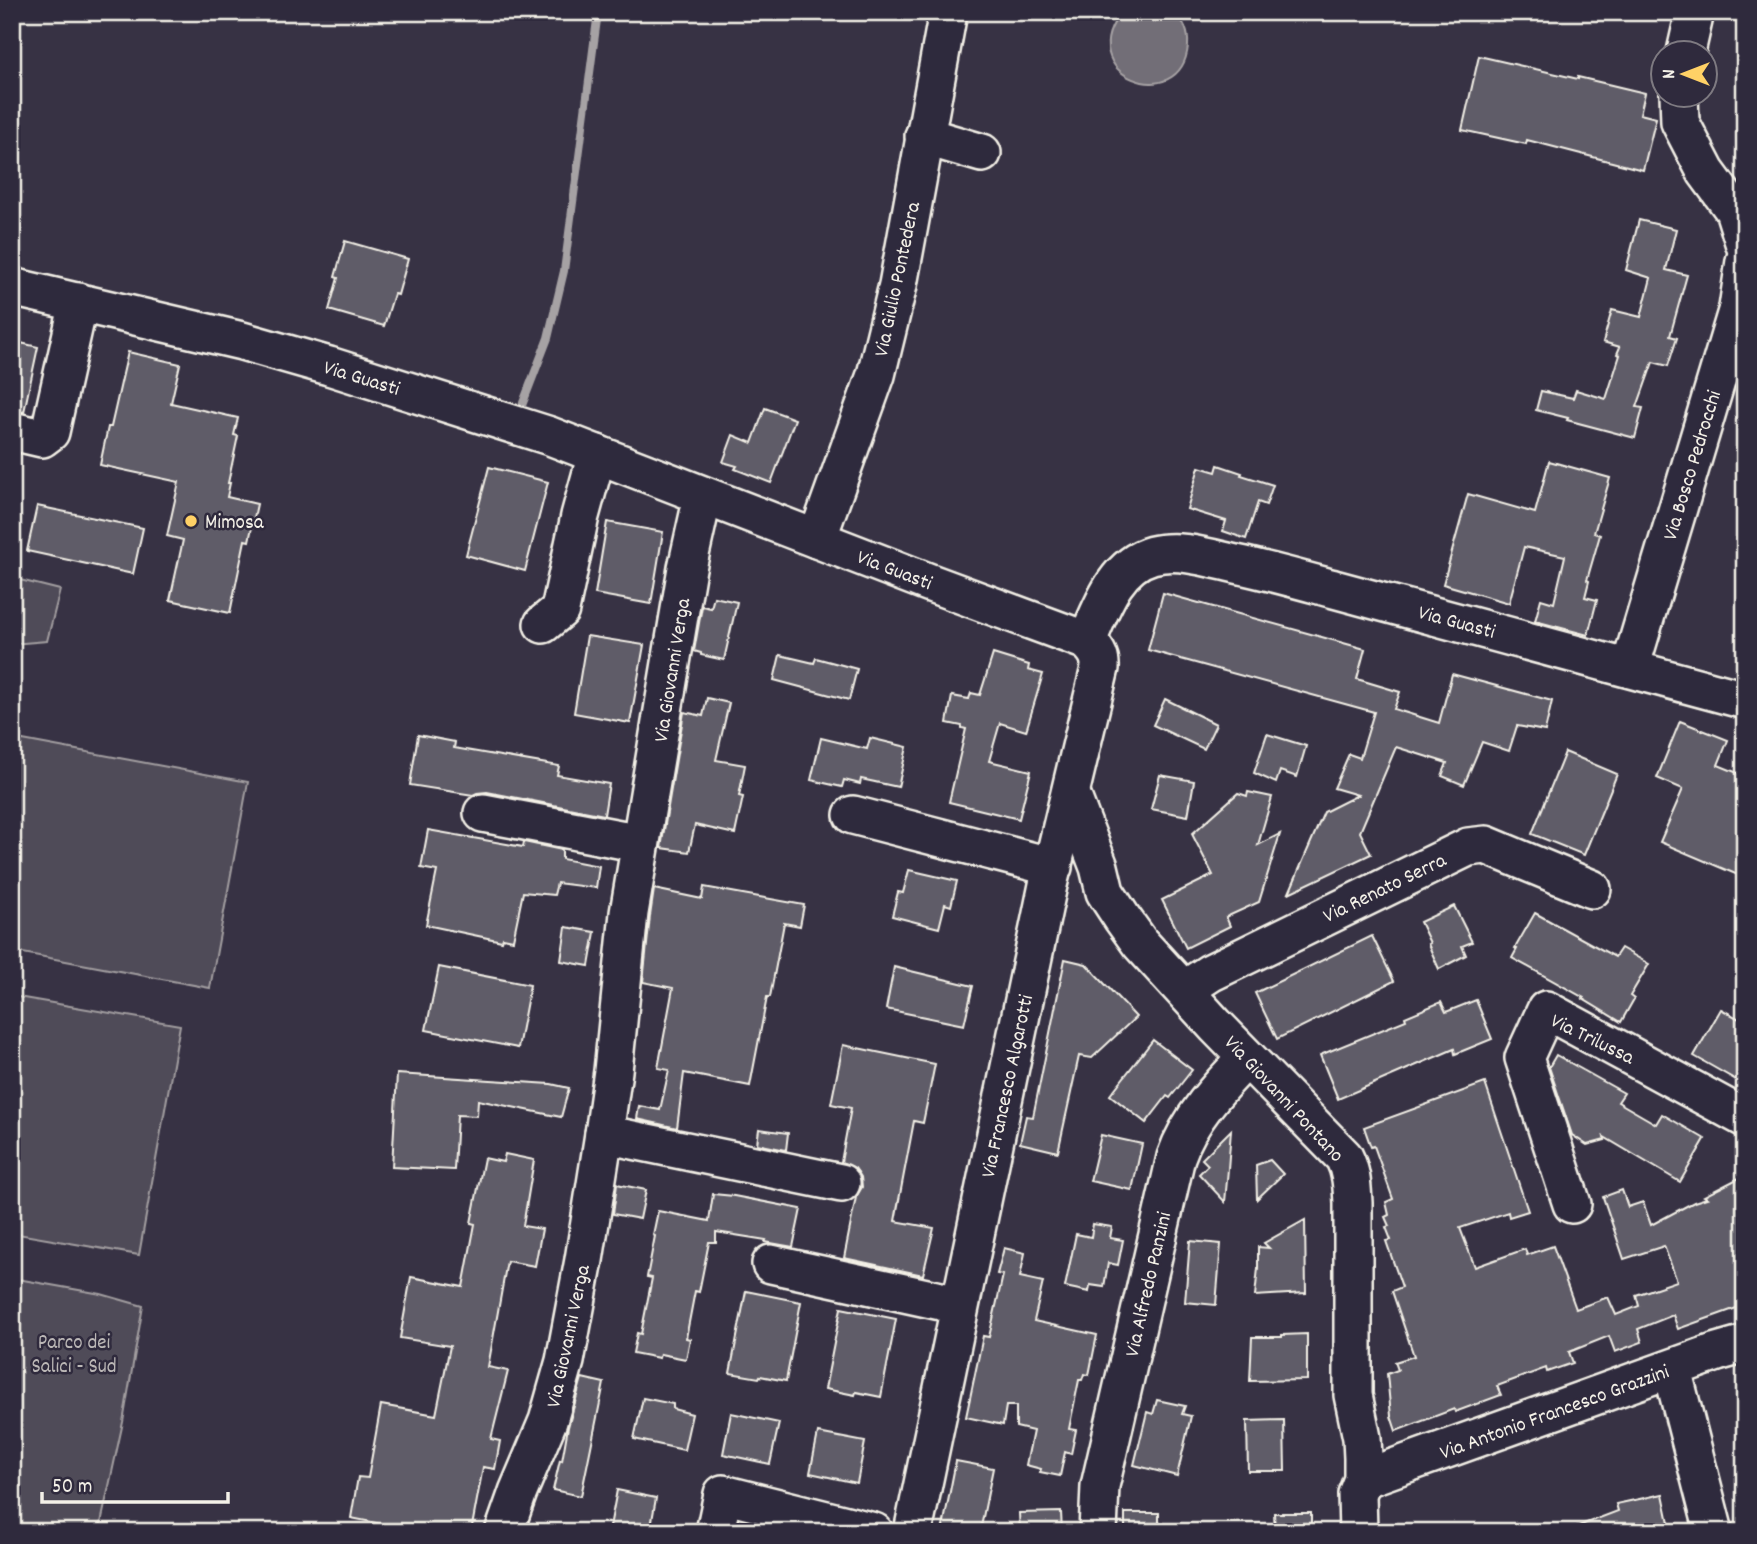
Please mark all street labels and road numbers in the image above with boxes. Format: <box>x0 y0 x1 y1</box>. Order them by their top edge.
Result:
street label: Via Giulio Pontedera <box>868 198 930 360</box>
street label: Via Guasti <box>319 354 403 406</box>
street label: Via Bosco Pedrocchi <box>1657 387 1731 545</box>
street label: Via Guasti <box>852 544 936 600</box>
street label: Via Giovanni Verga <box>648 595 700 745</box>
street label: Via Guasti <box>1414 599 1498 649</box>
street label: Via Renato Serra <box>1319 846 1453 932</box>
street label: Via Francesco Algarotti <box>975 992 1043 1181</box>
street label: Via Trilussa <box>1545 1007 1640 1074</box>
street label: Via Giovanni Pontano <box>1216 1030 1350 1170</box>
street label: Via Alfredo Panzini <box>1119 1209 1181 1360</box>
street label: Via Giovanni Verga <box>540 1261 600 1411</box>
street label: Via Antonio Francesco Grazzini <box>1436 1358 1674 1469</box>

